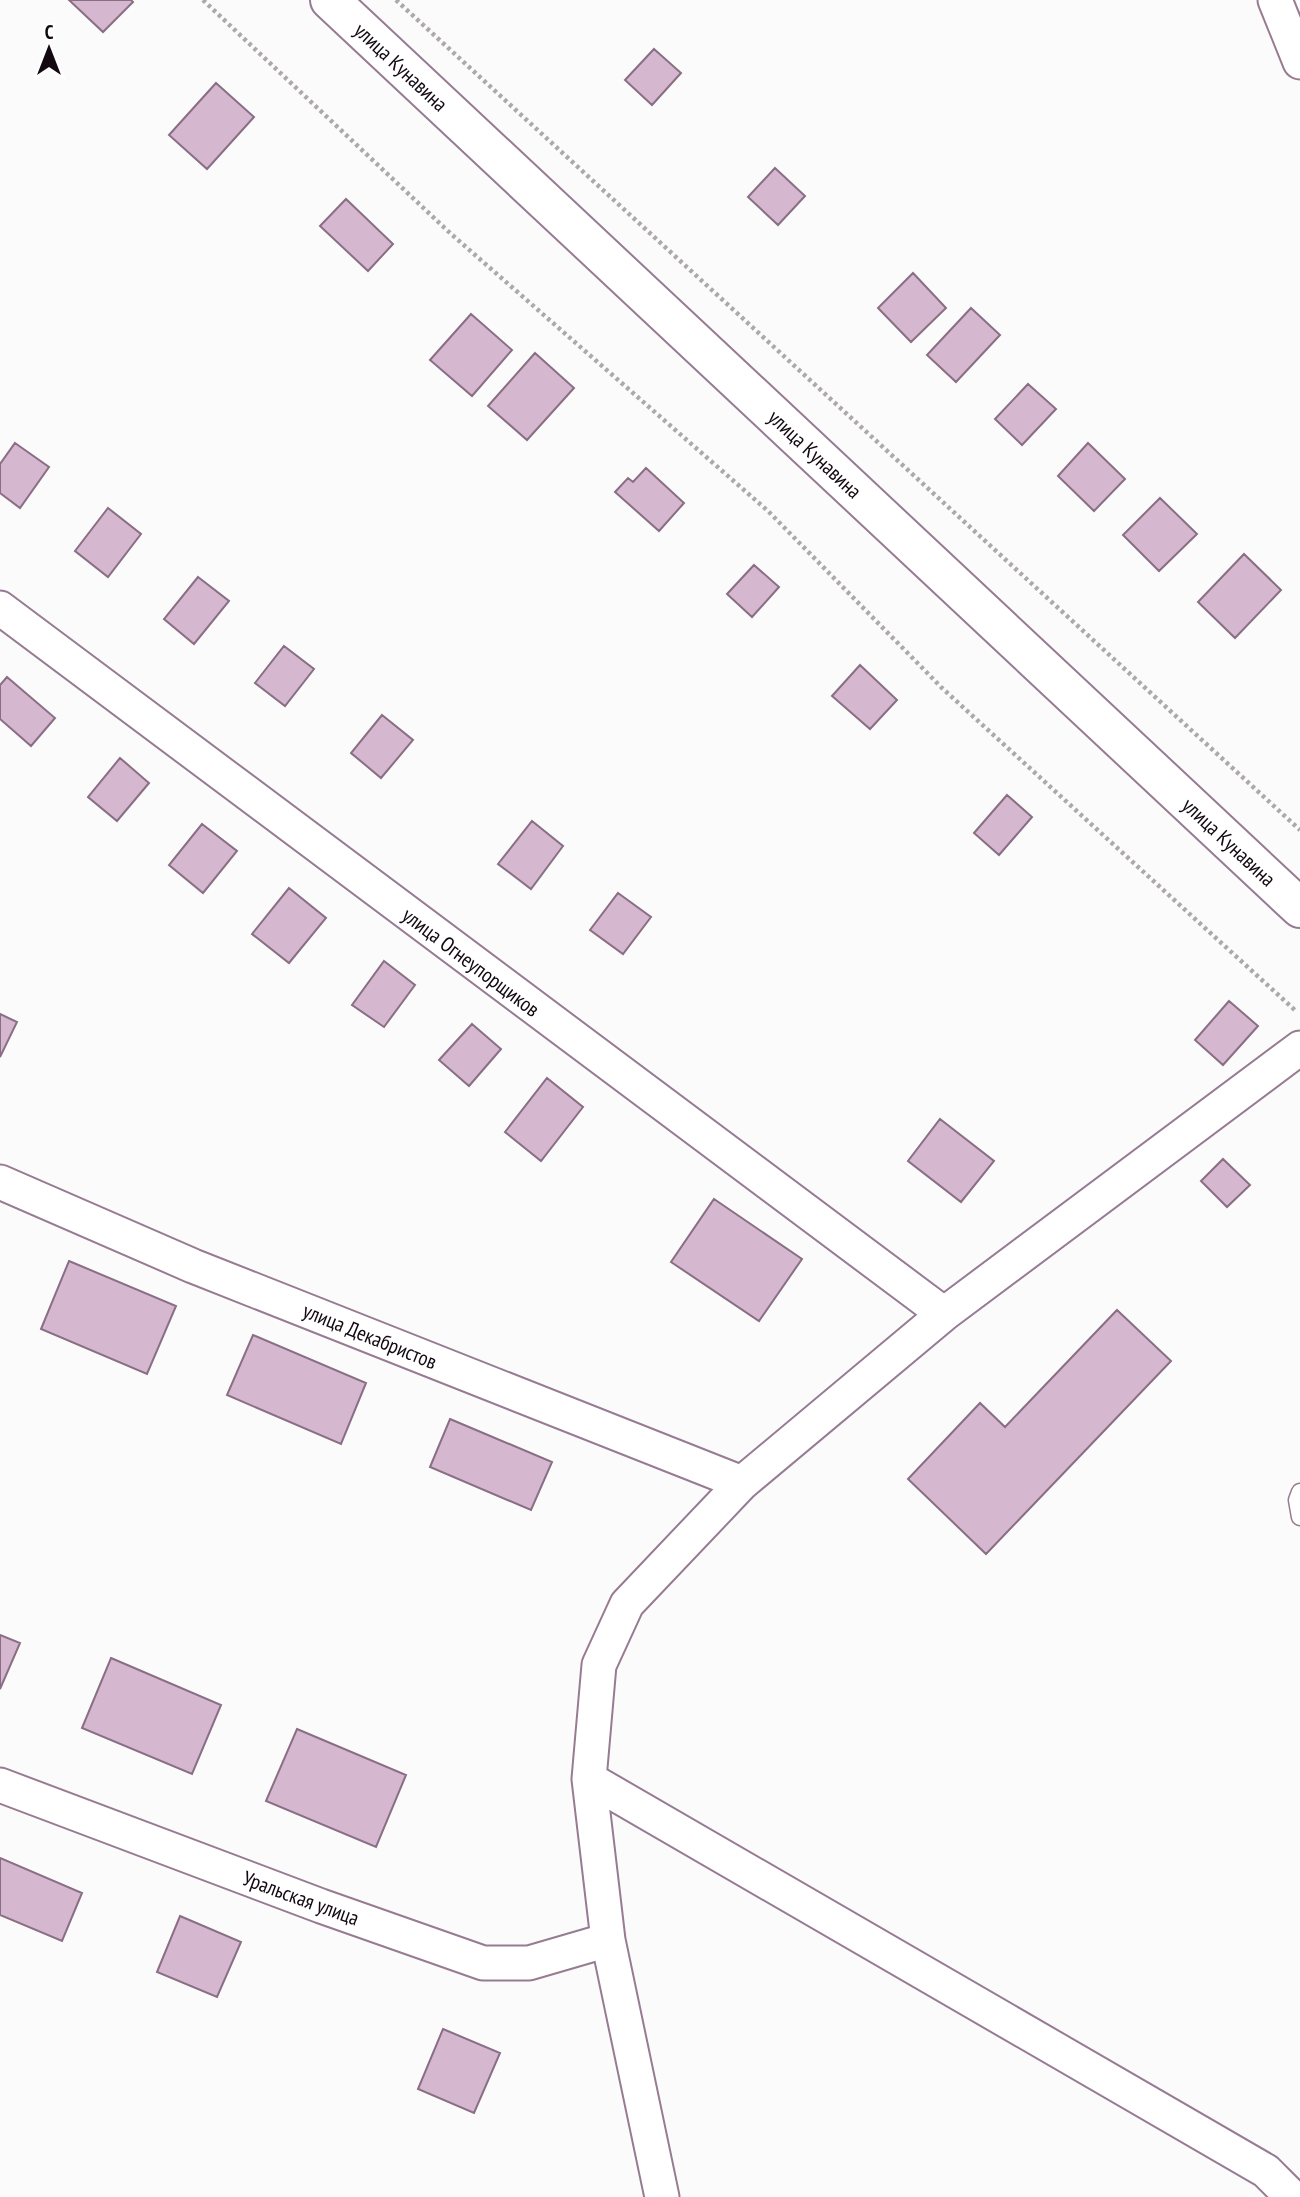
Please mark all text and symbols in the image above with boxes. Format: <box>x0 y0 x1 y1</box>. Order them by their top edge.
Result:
north arrow <box>14 14 84 84</box>
street label: улица Кунавина <box>349 17 453 117</box>
text: С <box>45 20 54 44</box>
street label: улица Кунавина <box>763 404 867 504</box>
street label: улица Кунавина <box>1177 792 1281 892</box>
street label: улица Огнеупорщиков <box>397 901 545 1023</box>
street label: улица Декабристов <box>299 1297 441 1375</box>
street label: Уральская улица <box>239 1864 363 1932</box>

